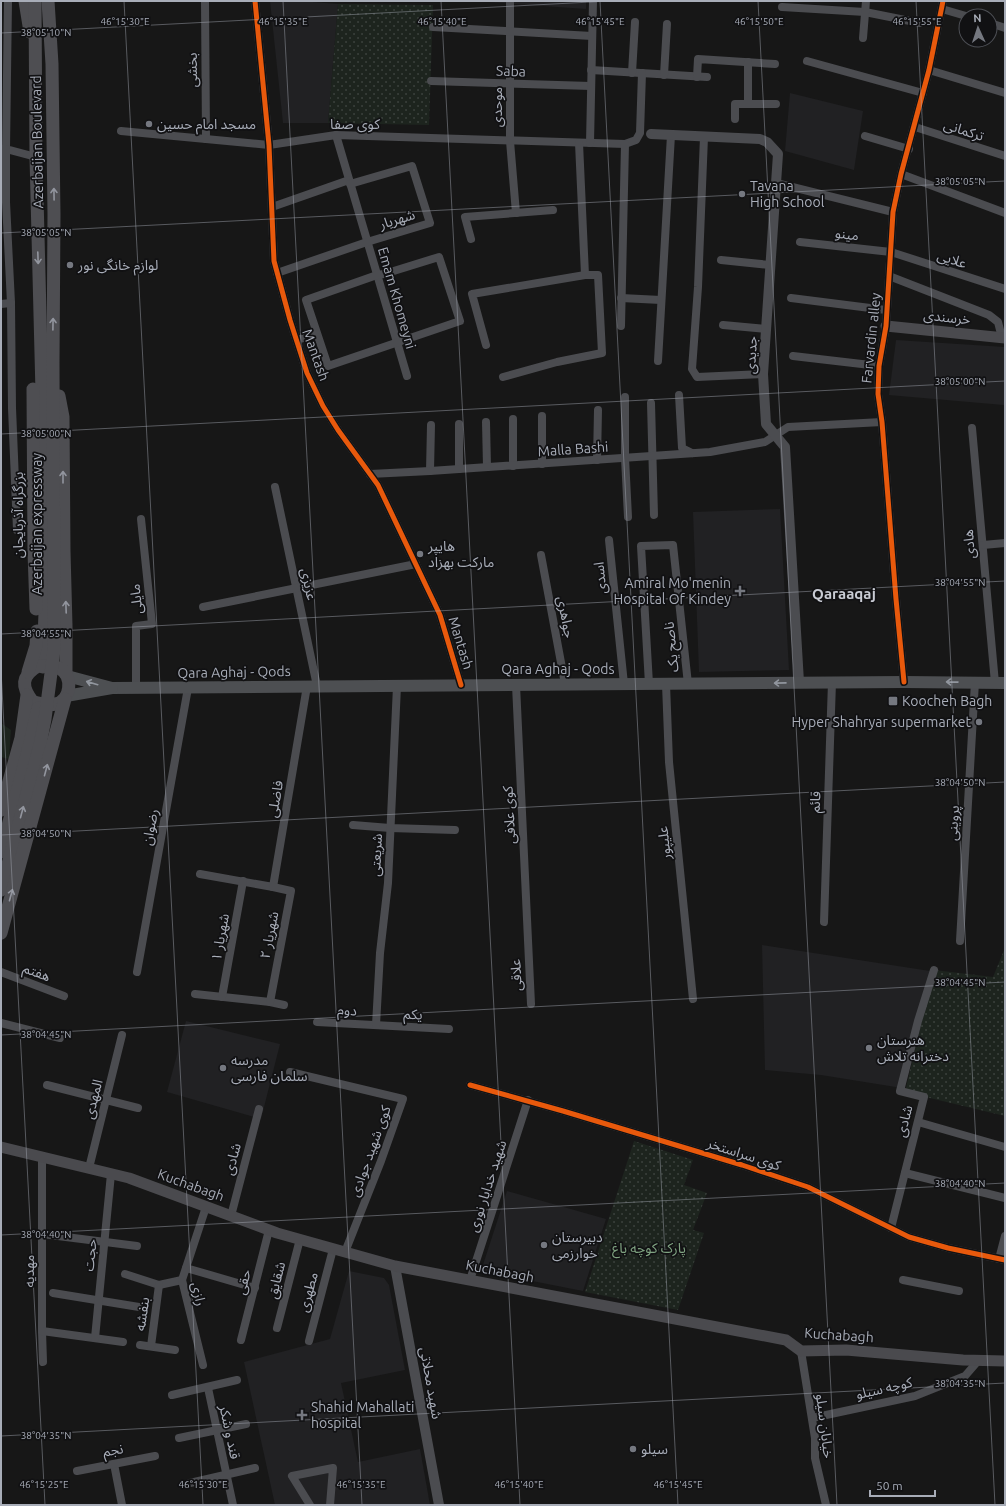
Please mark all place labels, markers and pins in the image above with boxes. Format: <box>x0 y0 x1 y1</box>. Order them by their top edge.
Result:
place label: مسجد امام حسین <box>157 116 256 135</box>
marker: مسجد امام حسین <box>144 119 154 129</box>
place label: Tavana High School <box>750 178 825 210</box>
marker: Tavana High School <box>737 189 747 199</box>
place label: لوازم خانگی نور <box>77 257 158 276</box>
marker: لوازم خانگی نور <box>65 260 75 270</box>
place label: هایپر مارکت بهزاد <box>427 538 494 571</box>
marker: هایپر مارکت بهزاد <box>415 549 425 559</box>
place label: Amiral Mo'menin Hospital Of Kindey <box>614 575 731 607</box>
marker: Amiral Mo'menin Hospital Of Kindey <box>734 585 746 597</box>
place label: Koocheh Bagh <box>902 693 992 709</box>
marker: Koocheh Bagh <box>887 695 899 707</box>
place label: Hyper Shahryar supermarket <box>792 714 971 730</box>
marker: Hyper Shahryar supermarket <box>974 717 984 727</box>
place label: هنرستان دخترانه تلاش <box>877 1032 949 1065</box>
marker: هنرستان دخترانه تلاش <box>864 1043 874 1053</box>
place label: مدرسه سلمان فارسی <box>231 1052 307 1085</box>
marker: مدرسه سلمان فارسی <box>218 1063 228 1073</box>
place label: دبیرستان خوارزمی <box>552 1229 603 1262</box>
marker: دبیرستان خوارزمی <box>539 1240 549 1250</box>
place label: Shahid Mahallati hospital <box>311 1399 414 1431</box>
marker: Shahid Mahallati hospital <box>296 1409 308 1421</box>
place label: سیلو <box>641 1441 668 1458</box>
marker: سیلو <box>628 1444 638 1454</box>

